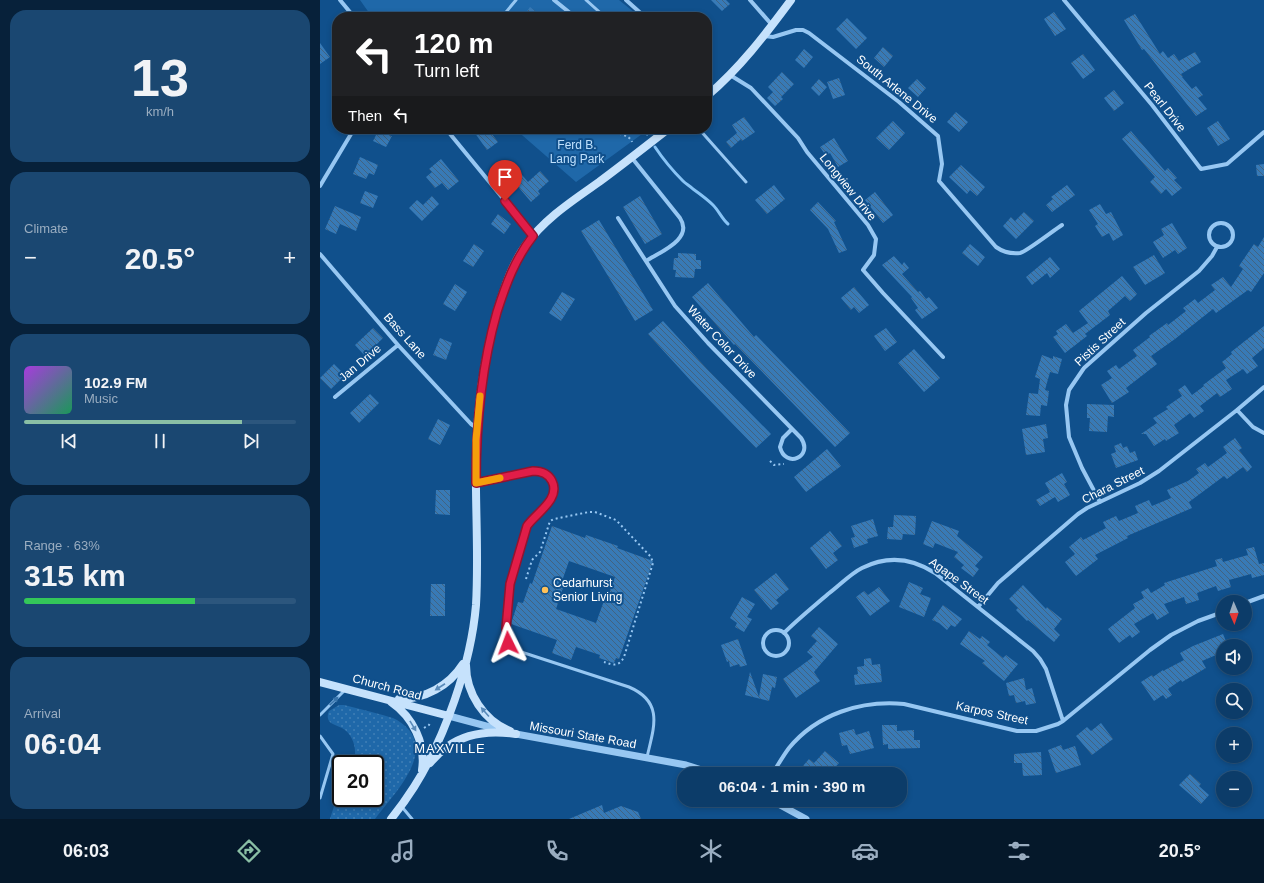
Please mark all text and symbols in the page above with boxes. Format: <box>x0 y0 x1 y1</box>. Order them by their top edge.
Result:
icon: left <box>348 28 400 80</box>
text: 120 m <box>414 28 493 59</box>
text: 13 <box>131 49 189 107</box>
street label: South Arlene Drive <box>854 52 941 126</box>
text: Turn left <box>414 61 479 81</box>
street label: Pearl Drive <box>1141 79 1189 135</box>
text: km/h <box>146 104 174 119</box>
icon: left <box>390 104 412 126</box>
text: Then <box>348 107 382 124</box>
park label: Ferd B. Lang Park <box>550 138 605 166</box>
street label: Longview Drive <box>817 151 879 224</box>
pin <box>488 160 522 201</box>
icon: arrive <box>494 166 516 188</box>
text: Climate <box>24 221 68 236</box>
text: 20.5° <box>125 242 195 275</box>
text: − <box>24 245 37 270</box>
text: + <box>283 245 296 270</box>
street label: Water Color Drive <box>685 303 760 382</box>
street label: Bass Lane <box>381 310 429 362</box>
street label: Pistis Street <box>1072 315 1129 369</box>
street label: Jan Drive <box>336 341 384 385</box>
text: 102.9 FM <box>84 374 147 391</box>
text: Music <box>84 391 118 406</box>
icon: previous <box>58 430 80 452</box>
icon: pause <box>149 430 171 452</box>
icon: next <box>240 430 262 452</box>
street label: Chara Street <box>1080 463 1147 507</box>
text: Range · 63% <box>24 538 100 553</box>
street label: Agape Street <box>927 555 992 608</box>
text: 315 km <box>24 559 126 592</box>
place label: Cedarhurst Senior Living <box>553 576 622 604</box>
marker: Cedarhurst Senior Living <box>540 585 550 595</box>
north arrow <box>1216 595 1252 631</box>
map controls <box>1216 595 1252 807</box>
position arrow <box>487 622 529 664</box>
button: sound <box>1216 639 1252 675</box>
street label: Church Road <box>351 671 423 703</box>
one-way arrow <box>435 683 446 691</box>
button: search <box>1216 683 1252 719</box>
one-way arrow <box>329 697 339 706</box>
street label: Karpos Street <box>955 699 1030 728</box>
text: Arrival <box>24 706 61 721</box>
one-way arrow <box>480 707 489 718</box>
street label: Missouri State Road <box>529 719 637 751</box>
one-way arrow <box>409 720 416 732</box>
text: 06:04 <box>24 727 101 760</box>
button: + <box>1216 727 1252 763</box>
district label: MAXVILLE <box>414 741 486 756</box>
speed limit sign: 20 <box>332 755 384 807</box>
button: − <box>1216 771 1252 807</box>
text: 06:04 · 1 min · 390 m <box>719 778 865 795</box>
icon: directions <box>235 837 263 865</box>
icon: music <box>389 837 417 865</box>
icon: phone <box>543 837 571 865</box>
icon: climate <box>697 837 725 865</box>
icon: car <box>851 837 879 865</box>
icon: filters <box>1005 837 1033 865</box>
text: 06:03 <box>63 841 109 861</box>
text: 20.5° <box>1159 841 1201 861</box>

